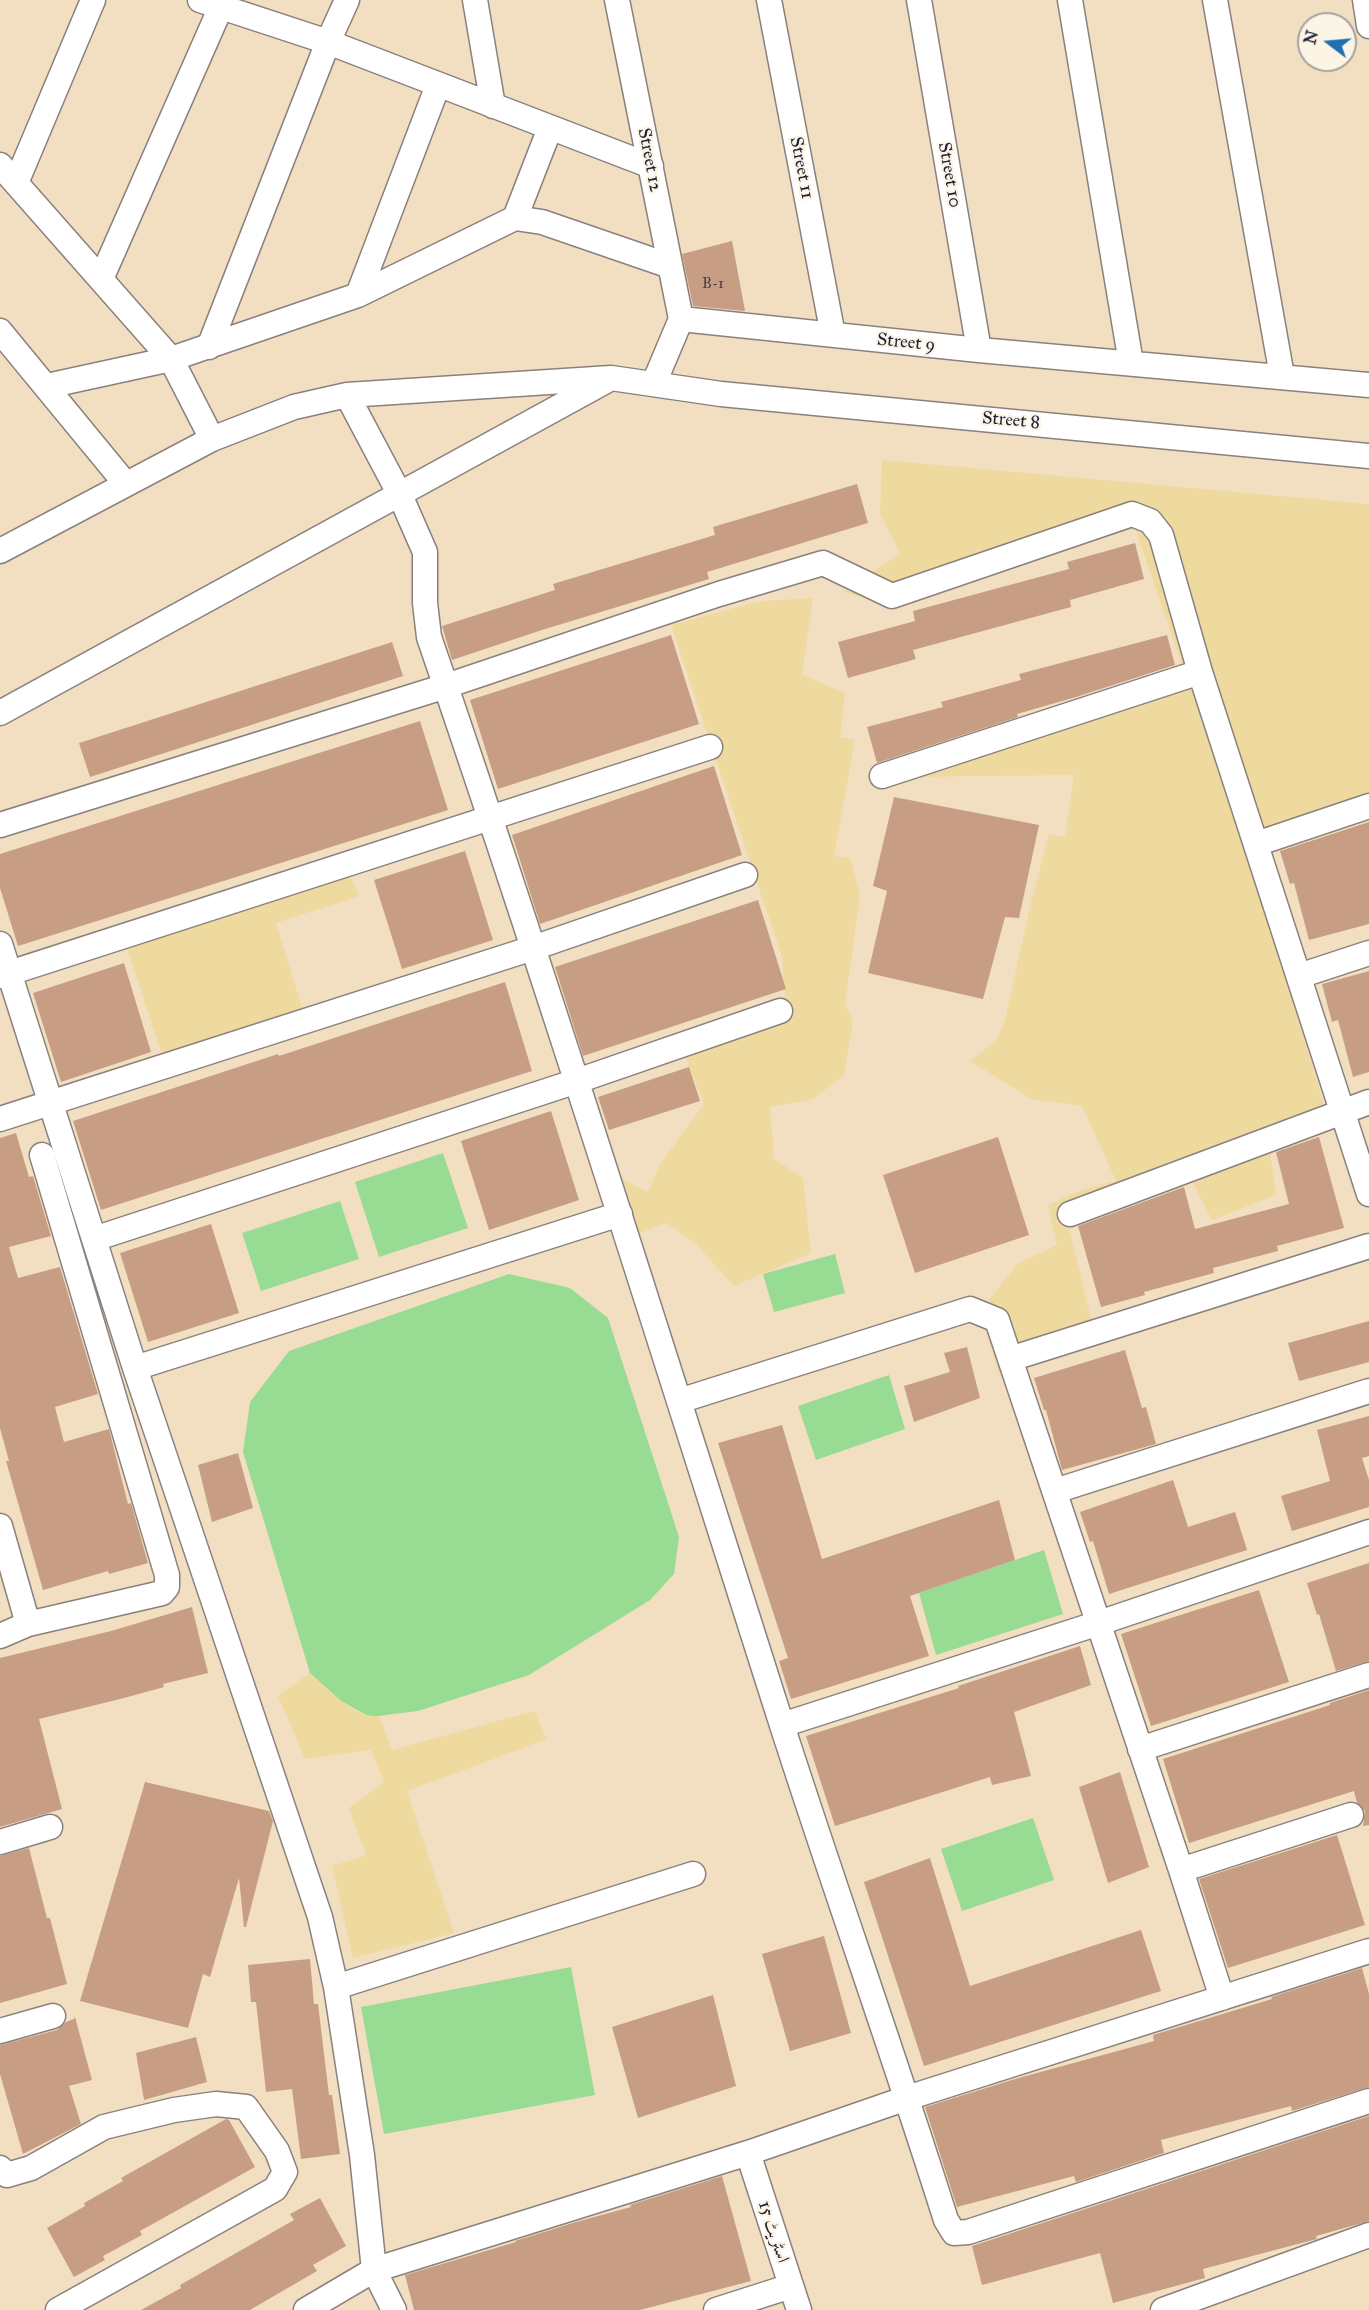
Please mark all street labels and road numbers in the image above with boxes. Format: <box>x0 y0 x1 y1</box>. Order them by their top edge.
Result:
street label: Street 12 <box>632 126 666 194</box>
street label: Street 11 <box>784 135 818 201</box>
street label: Street 10 <box>933 141 965 209</box>
street label: Street 9 <box>876 329 936 357</box>
street label: Street 8 <box>981 408 1041 434</box>
street label: اسٹریٹ 15 <box>753 2198 793 2266</box>

